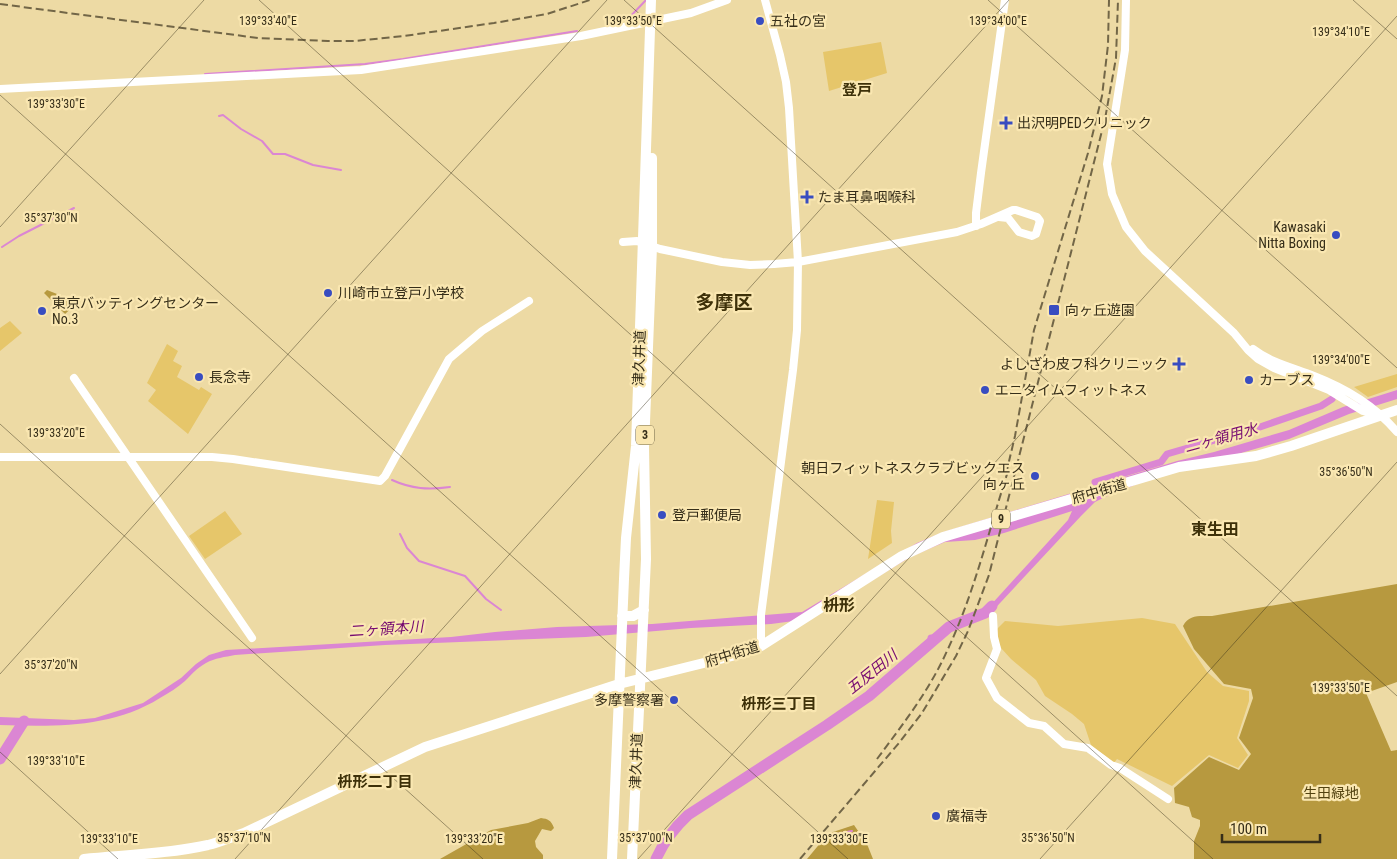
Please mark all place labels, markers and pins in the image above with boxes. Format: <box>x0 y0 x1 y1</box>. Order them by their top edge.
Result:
place label: 五社の宮 <box>770 13 826 29</box>
marker: 五社の宮 <box>754 15 766 27</box>
place label: 出沢明PEDクリニック <box>1017 115 1152 131</box>
marker: 出沢明PEDクリニック <box>999 116 1013 130</box>
place label: たま耳鼻咽喉科 <box>818 189 916 205</box>
marker: たま耳鼻咽喉科 <box>800 190 814 204</box>
place label: Kawasaki Nitta Boxing <box>1258 219 1326 251</box>
marker: Kawasaki Nitta Boxing <box>1330 229 1342 241</box>
place label: 川崎市立登戸小学校 <box>338 285 464 301</box>
marker: 川崎市立登戸小学校 <box>322 287 334 299</box>
place label: 東京バッティングセンター No.3 <box>52 295 219 327</box>
place label: 向ヶ丘遊園 <box>1065 302 1135 318</box>
marker: 向ヶ丘遊園 <box>1047 303 1061 317</box>
marker: 東京バッティングセンター No.3 <box>36 305 48 317</box>
place label: よしざわ皮フ科クリニック <box>1000 356 1168 372</box>
marker: よしざわ皮フ科クリニック <box>1172 357 1186 371</box>
place label: 長念寺 <box>209 369 251 385</box>
marker: 長念寺 <box>193 371 205 383</box>
place label: カーブス <box>1259 372 1314 388</box>
marker: カーブス <box>1243 374 1255 386</box>
place label: エニタイムフィットネス <box>995 382 1148 398</box>
marker: エニタイムフィットネス <box>979 384 991 396</box>
place label: 朝日フィットネスクラブビックエス 向ヶ丘 <box>801 460 1025 492</box>
marker: 朝日フィットネスクラブビックエス 向ヶ丘 <box>1029 470 1041 482</box>
place label: 登戸郵便局 <box>672 507 742 523</box>
marker: 登戸郵便局 <box>656 509 668 521</box>
place label: 多摩警察署 <box>594 692 664 708</box>
marker: 多摩警察署 <box>668 694 680 706</box>
place label: 廣福寺 <box>946 808 988 824</box>
marker: 廣福寺 <box>930 810 942 822</box>

